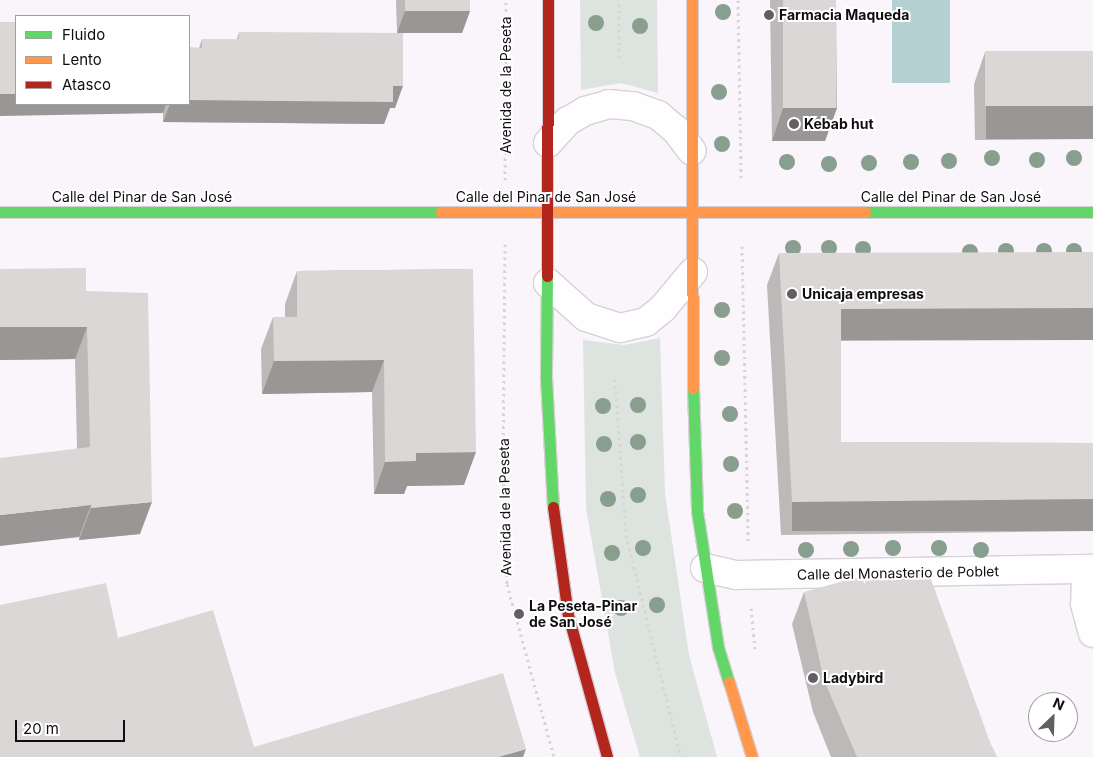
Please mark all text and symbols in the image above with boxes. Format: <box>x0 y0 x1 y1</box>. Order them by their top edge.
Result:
place label: Farmacia Maqueda <box>779 7 909 23</box>
marker: Farmacia Maqueda <box>763 9 775 21</box>
legend <box>15 15 190 105</box>
street label: Avenida de la Peseta <box>498 16 514 154</box>
text: Fluido <box>62 25 105 44</box>
text: Lento <box>62 50 102 69</box>
text: Atasco <box>62 75 111 94</box>
place label: Kebab hut <box>804 116 874 132</box>
marker: Kebab hut <box>788 118 800 130</box>
street label: Calle del Pinar de San José <box>52 189 232 205</box>
street label: Calle del Pinar de San José <box>456 189 636 205</box>
street label: Calle del Pinar de San José <box>861 189 1041 205</box>
place label: Unicaja empresas <box>802 286 924 302</box>
marker: Unicaja empresas <box>786 288 798 300</box>
street label: Avenida de la Peseta <box>495 438 515 576</box>
street label: Calle del Monasterio de Poblet <box>797 563 999 583</box>
place label: La Peseta-Pinar de San José <box>529 598 637 630</box>
marker: La Peseta-Pinar de San José <box>513 608 525 620</box>
place label: Ladybird <box>823 670 883 686</box>
marker: Ladybird <box>807 672 819 684</box>
north arrow <box>1028 692 1078 742</box>
text: N <box>1051 694 1067 714</box>
scale bar <box>18 710 128 742</box>
text: 20 m <box>23 719 59 738</box>

